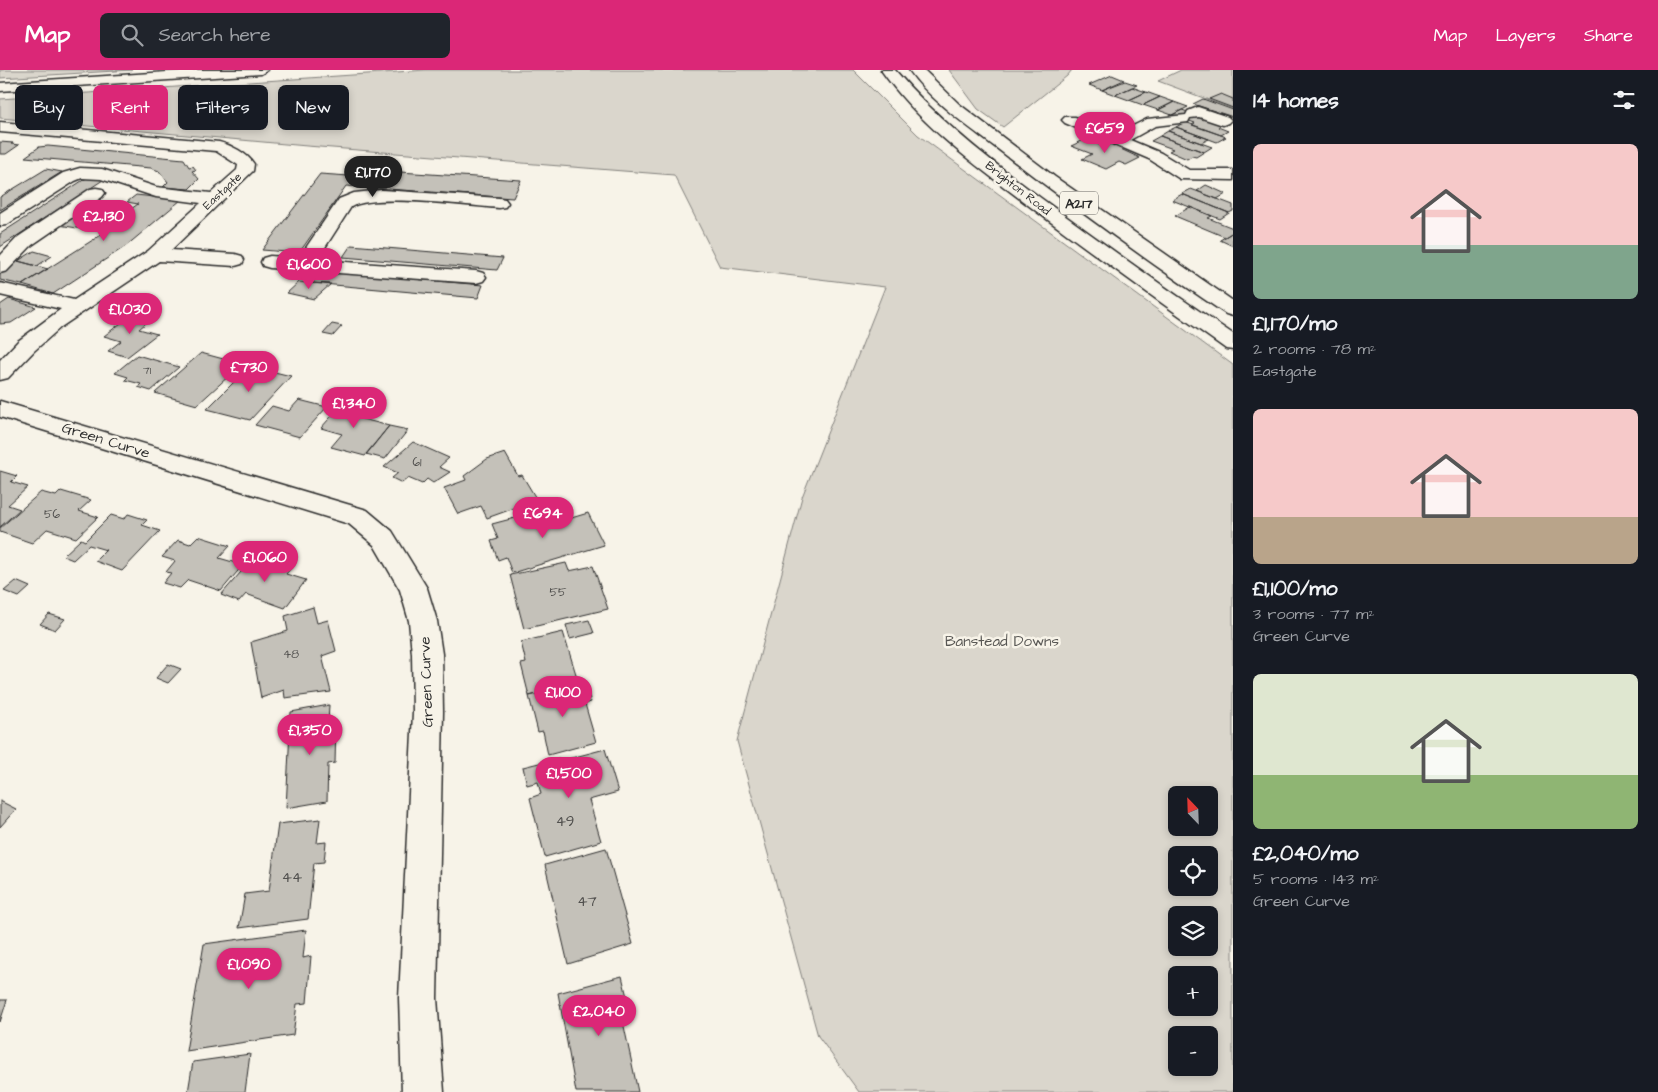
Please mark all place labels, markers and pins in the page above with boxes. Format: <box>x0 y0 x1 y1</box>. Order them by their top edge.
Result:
pin: £659 <box>1075 112 1135 154</box>
pin: £1,170 <box>332 156 414 198</box>
pin: £2,130 <box>63 200 145 242</box>
pin: £1,600 <box>268 248 350 290</box>
pin: £1,030 <box>89 292 171 335</box>
pin: £730 <box>219 350 279 393</box>
pin: £1,340 <box>313 386 395 429</box>
pin: £694 <box>513 496 573 539</box>
pin: £1,060 <box>224 540 306 583</box>
pin: £1,100 <box>522 676 604 718</box>
pin: £1,350 <box>269 714 351 756</box>
pin: £1,500 <box>528 756 610 799</box>
pin: £1,090 <box>208 948 290 990</box>
pin: £2,040 <box>558 994 640 1037</box>

